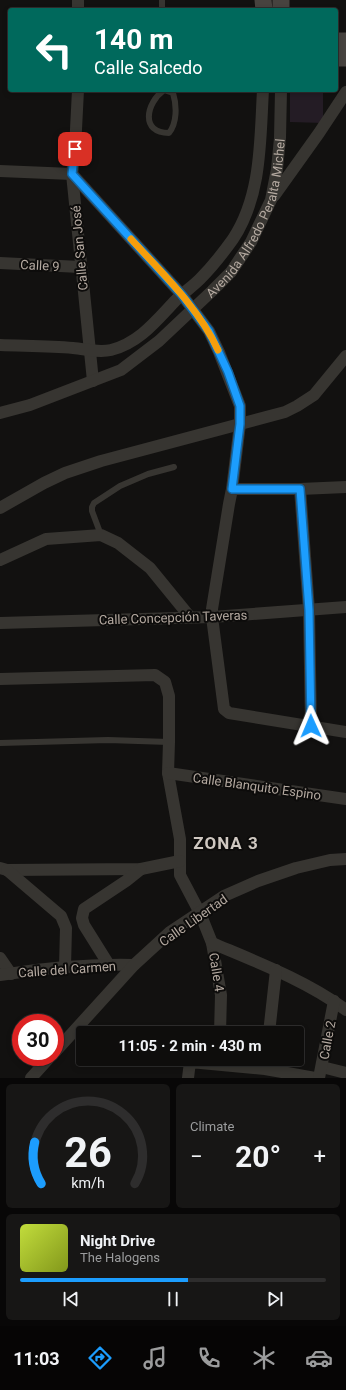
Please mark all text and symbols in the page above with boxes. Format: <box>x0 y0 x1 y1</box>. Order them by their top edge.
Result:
text: 140 m <box>94 23 173 56</box>
icon: left <box>28 24 80 76</box>
text: Calle Salcedo <box>94 57 203 78</box>
pin <box>58 132 92 166</box>
icon: arrive <box>64 138 86 160</box>
street label: Avenida Alfredo Peralta Michel <box>203 138 288 301</box>
street label: Calle San José <box>68 205 91 291</box>
street label: Calle 9 <box>20 257 60 274</box>
street label: Calle Concepción Taveras <box>98 607 248 628</box>
position arrow <box>290 705 332 747</box>
street label: Calle Blanquito Espino <box>192 770 322 803</box>
district label: ZONA 3 <box>193 833 259 853</box>
street label: Calle Libertad <box>156 891 230 949</box>
street label: Calle 4 <box>206 952 227 993</box>
street label: Calle del Carmen <box>18 959 116 980</box>
speed limit sign: 30 <box>12 1014 64 1066</box>
street label: Calle 2 <box>316 1019 339 1061</box>
text: 11:05 · 2 min · 430 m <box>119 1037 261 1055</box>
text: Climate <box>190 1119 234 1134</box>
text: 26 <box>64 1128 112 1177</box>
text: 20° <box>235 1139 281 1174</box>
text: − <box>190 1144 203 1169</box>
text: + <box>314 1144 326 1169</box>
text: km/h <box>71 1175 105 1191</box>
text: Night Drive <box>80 1232 155 1250</box>
text: The Halogens <box>80 1250 160 1265</box>
icon: previous <box>60 1288 82 1310</box>
icon: pause <box>162 1288 184 1310</box>
icon: next <box>264 1288 286 1310</box>
icon: directions <box>86 1344 114 1372</box>
icon: music <box>141 1344 169 1372</box>
icon: phone <box>195 1344 223 1372</box>
icon: climate <box>250 1344 278 1372</box>
icon: car <box>305 1344 333 1372</box>
text: 11:03 <box>13 1348 60 1369</box>

